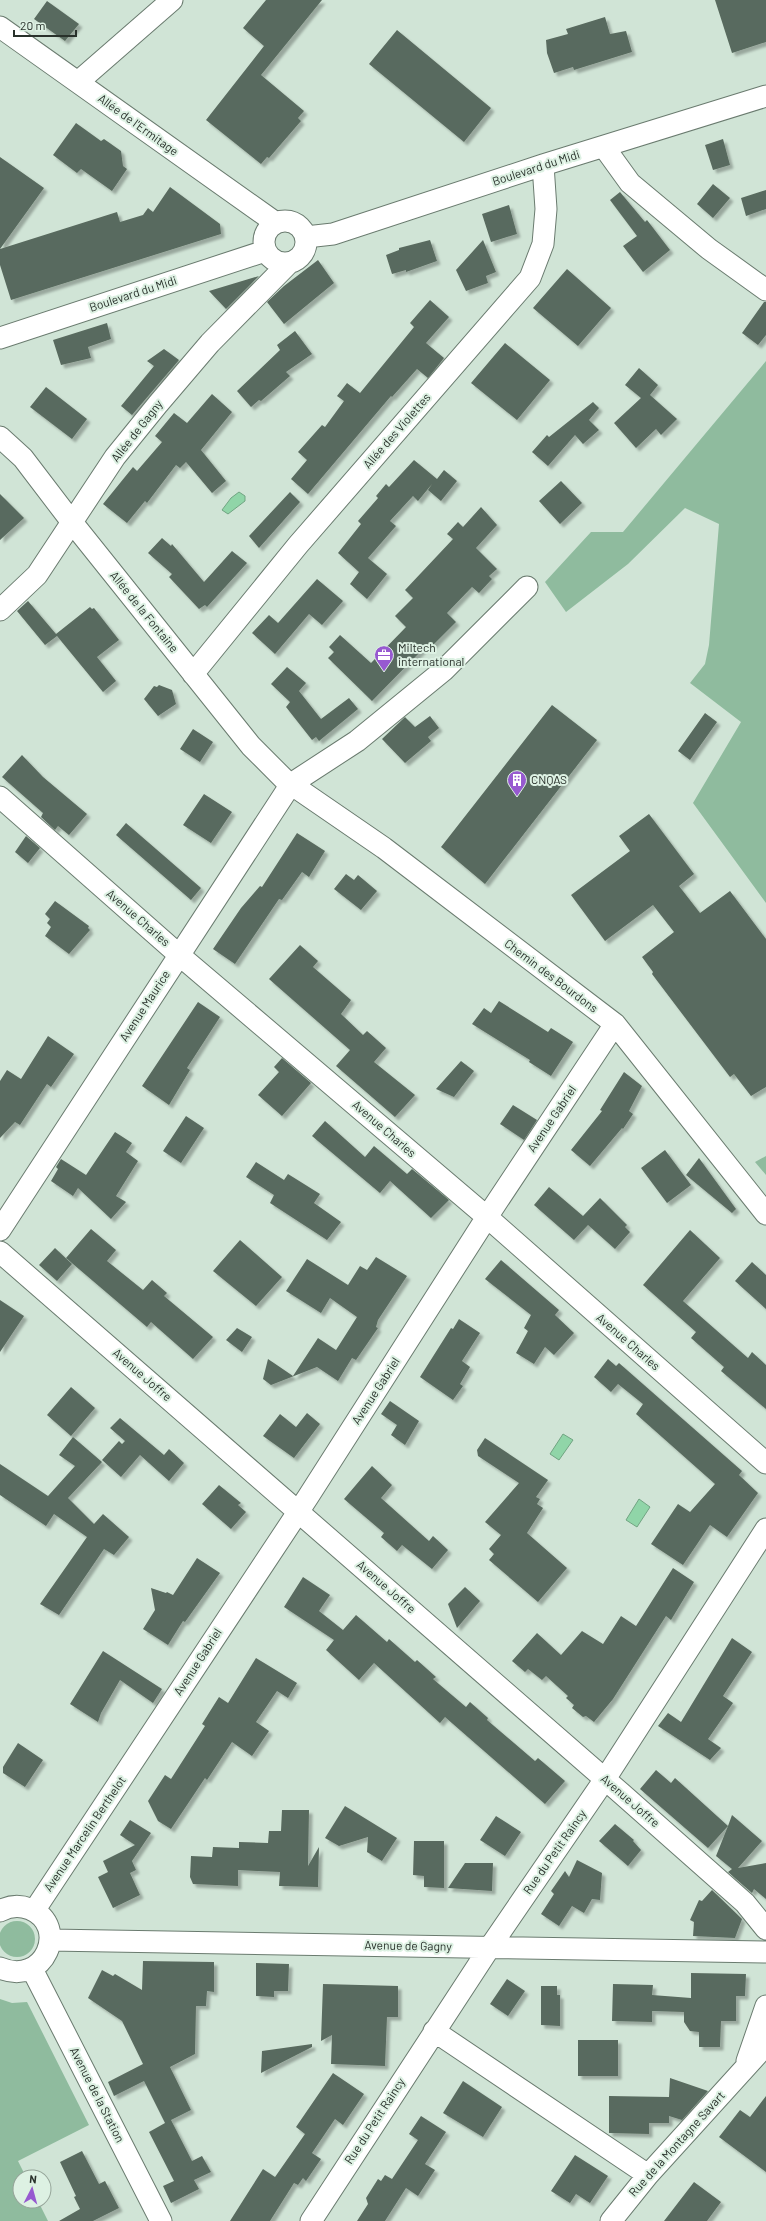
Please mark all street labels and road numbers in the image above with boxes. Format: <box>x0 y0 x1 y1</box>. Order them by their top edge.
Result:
street label: Allée de l'Ermitage <box>96 90 181 158</box>
street label: Boulevard du Midi <box>490 146 581 188</box>
street label: Boulevard du Midi <box>87 272 178 314</box>
street label: Allée des Violettes <box>360 390 433 471</box>
street label: Allée de Gagny <box>108 396 165 464</box>
street label: Allée de la Fontaine <box>108 568 182 655</box>
street label: Avenue Charles <box>104 886 173 949</box>
street label: Chemin des Bourdons <box>502 936 601 1015</box>
street label: Avenue Maurice <box>116 967 172 1044</box>
street label: Avenue Gabriel <box>524 1083 579 1154</box>
street label: Avenue Charles <box>350 1097 419 1160</box>
street label: Avenue Charles <box>594 1310 663 1373</box>
street label: Avenue Joffre <box>110 1345 175 1404</box>
street label: Avenue Gabriel <box>348 1354 402 1427</box>
street label: Avenue Joffre <box>354 1557 419 1616</box>
street label: Avenue Gabriel <box>170 1625 224 1698</box>
street label: Avenue Joffre <box>598 1771 663 1830</box>
street label: Avenue Marcelin Berthelot <box>40 1773 128 1894</box>
street label: Rue du Petit Raincy <box>520 1806 589 1896</box>
street label: Avenue de Gagny <box>364 1937 452 1953</box>
street label: Avenue de la Station <box>68 2045 128 2145</box>
street label: Rue du Petit Raincy <box>341 2074 408 2166</box>
street label: Rue de la Montagne Savart <box>625 2088 727 2199</box>

